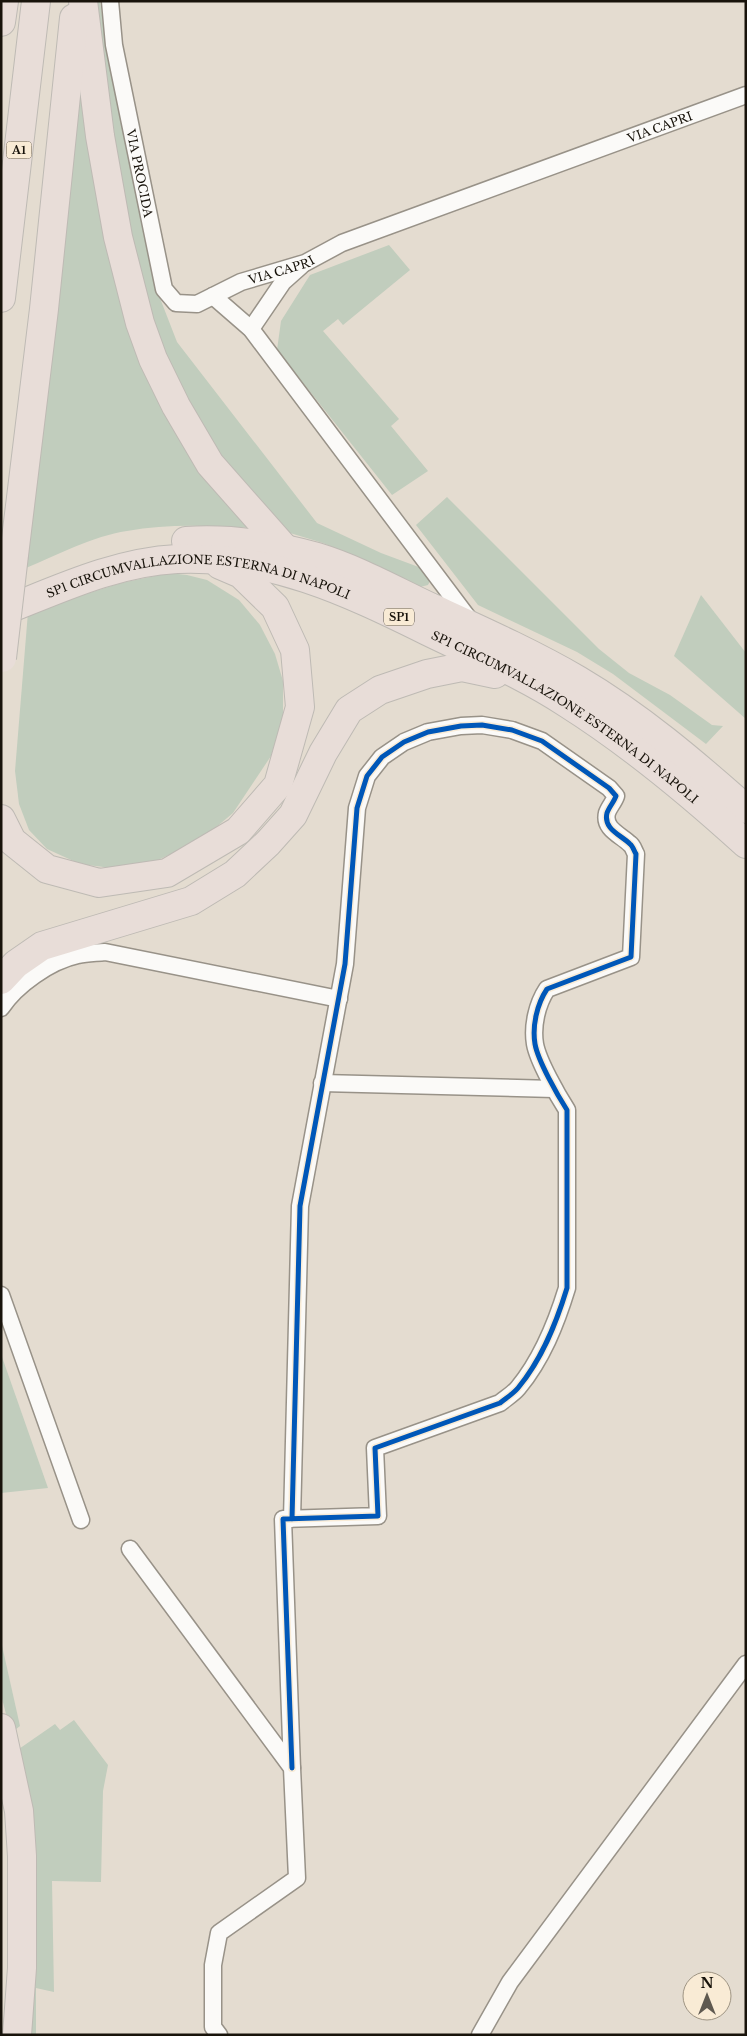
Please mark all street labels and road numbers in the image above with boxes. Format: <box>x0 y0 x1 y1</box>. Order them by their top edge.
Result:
street label: VIA CAPRI <box>624 108 694 146</box>
street label: VIA PROCIDA <box>124 127 157 219</box>
road number: A1 <box>6 142 32 158</box>
street label: VIA CAPRI <box>246 252 317 287</box>
street label: SP1 CIRCUMVALLAZIONE ESTERNA DI NAPOLI <box>42 589 356 603</box>
road number: SP1 <box>384 608 414 626</box>
street label: SP1 CIRCUMVALLAZIONE ESTERNA DI NAPOLI <box>429 627 702 806</box>

